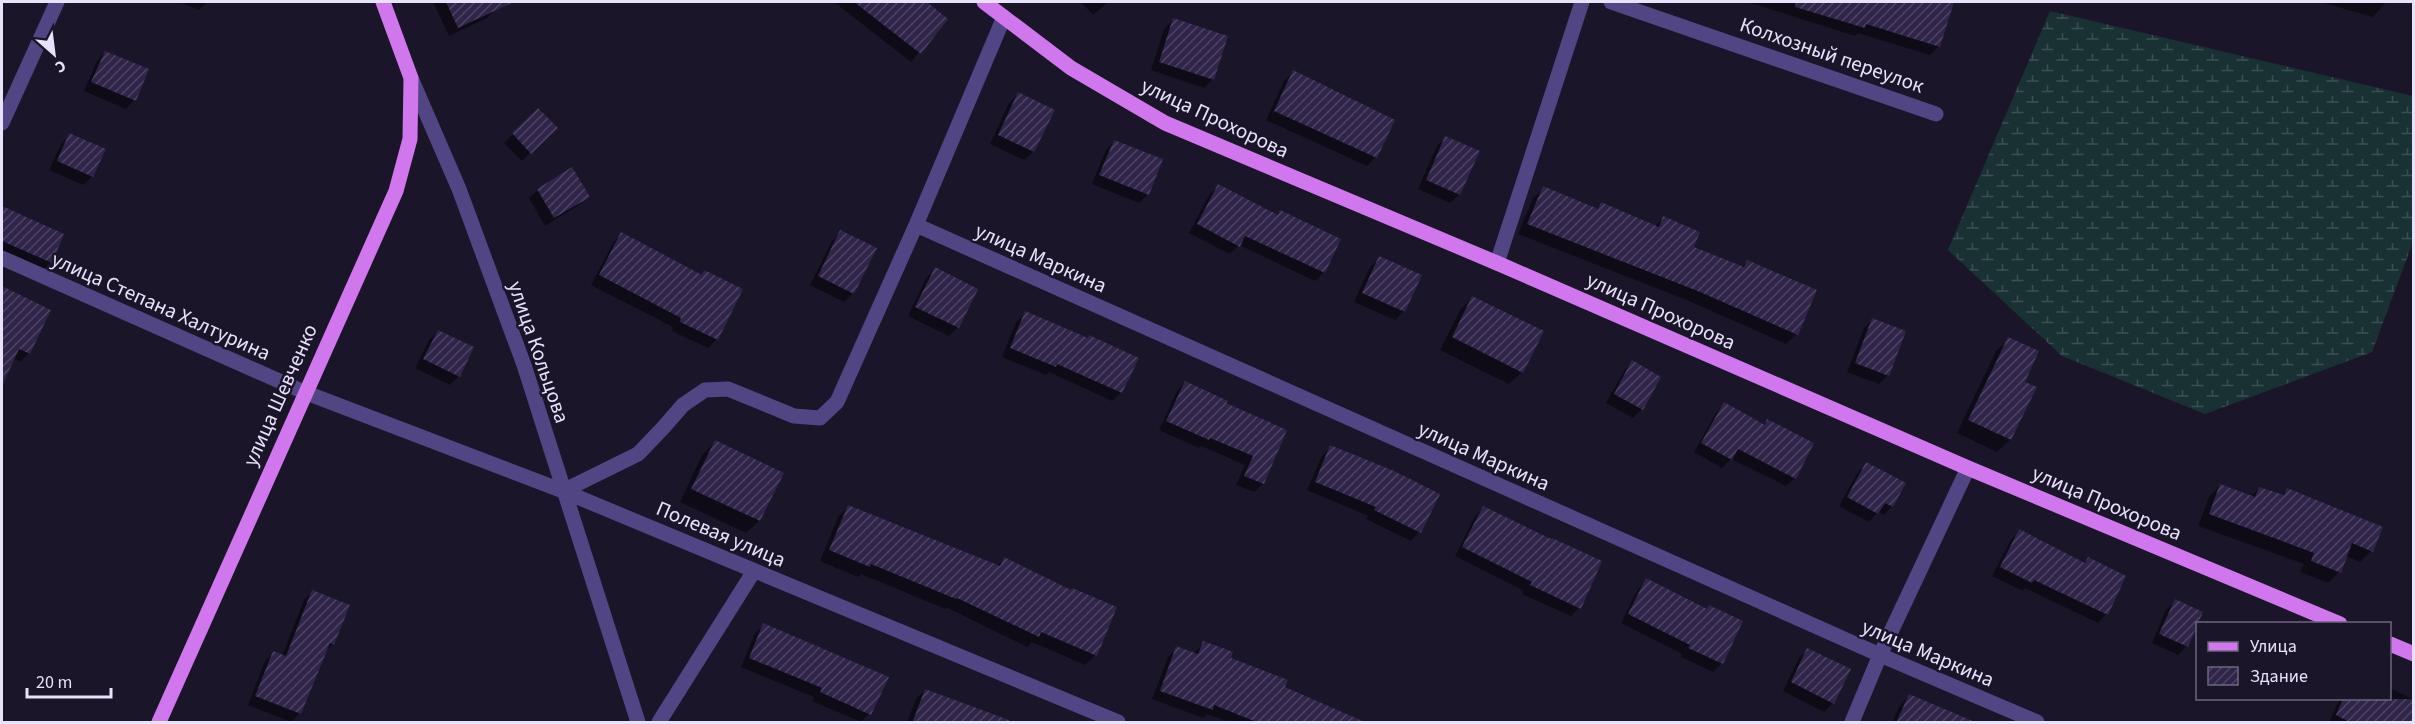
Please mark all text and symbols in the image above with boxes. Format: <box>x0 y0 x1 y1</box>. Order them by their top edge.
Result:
street label: Колхозный переулок <box>1736 9 1929 101</box>
north arrow <box>24 24 84 84</box>
text: С <box>51 54 70 78</box>
street label: улица Прохорова <box>1136 71 1294 165</box>
street label: улица Маркина <box>970 216 1112 300</box>
street label: улица Степана Халтурина <box>47 244 275 368</box>
street label: улица Прохорова <box>1582 265 1740 357</box>
street label: улица Кольцова <box>501 277 577 427</box>
street label: улица Шевченко <box>235 319 325 471</box>
street label: улица Маркина <box>1413 414 1555 498</box>
street label: улица Прохорова <box>2027 458 2187 548</box>
street label: Полевая улица <box>652 493 790 575</box>
street label: улица Маркина <box>1857 612 1999 694</box>
legend <box>2196 622 2391 700</box>
text: Улица <box>2250 634 2297 659</box>
scale bar <box>27 661 111 699</box>
text: Здание <box>2250 664 2308 689</box>
text: 20 m <box>36 670 72 695</box>

